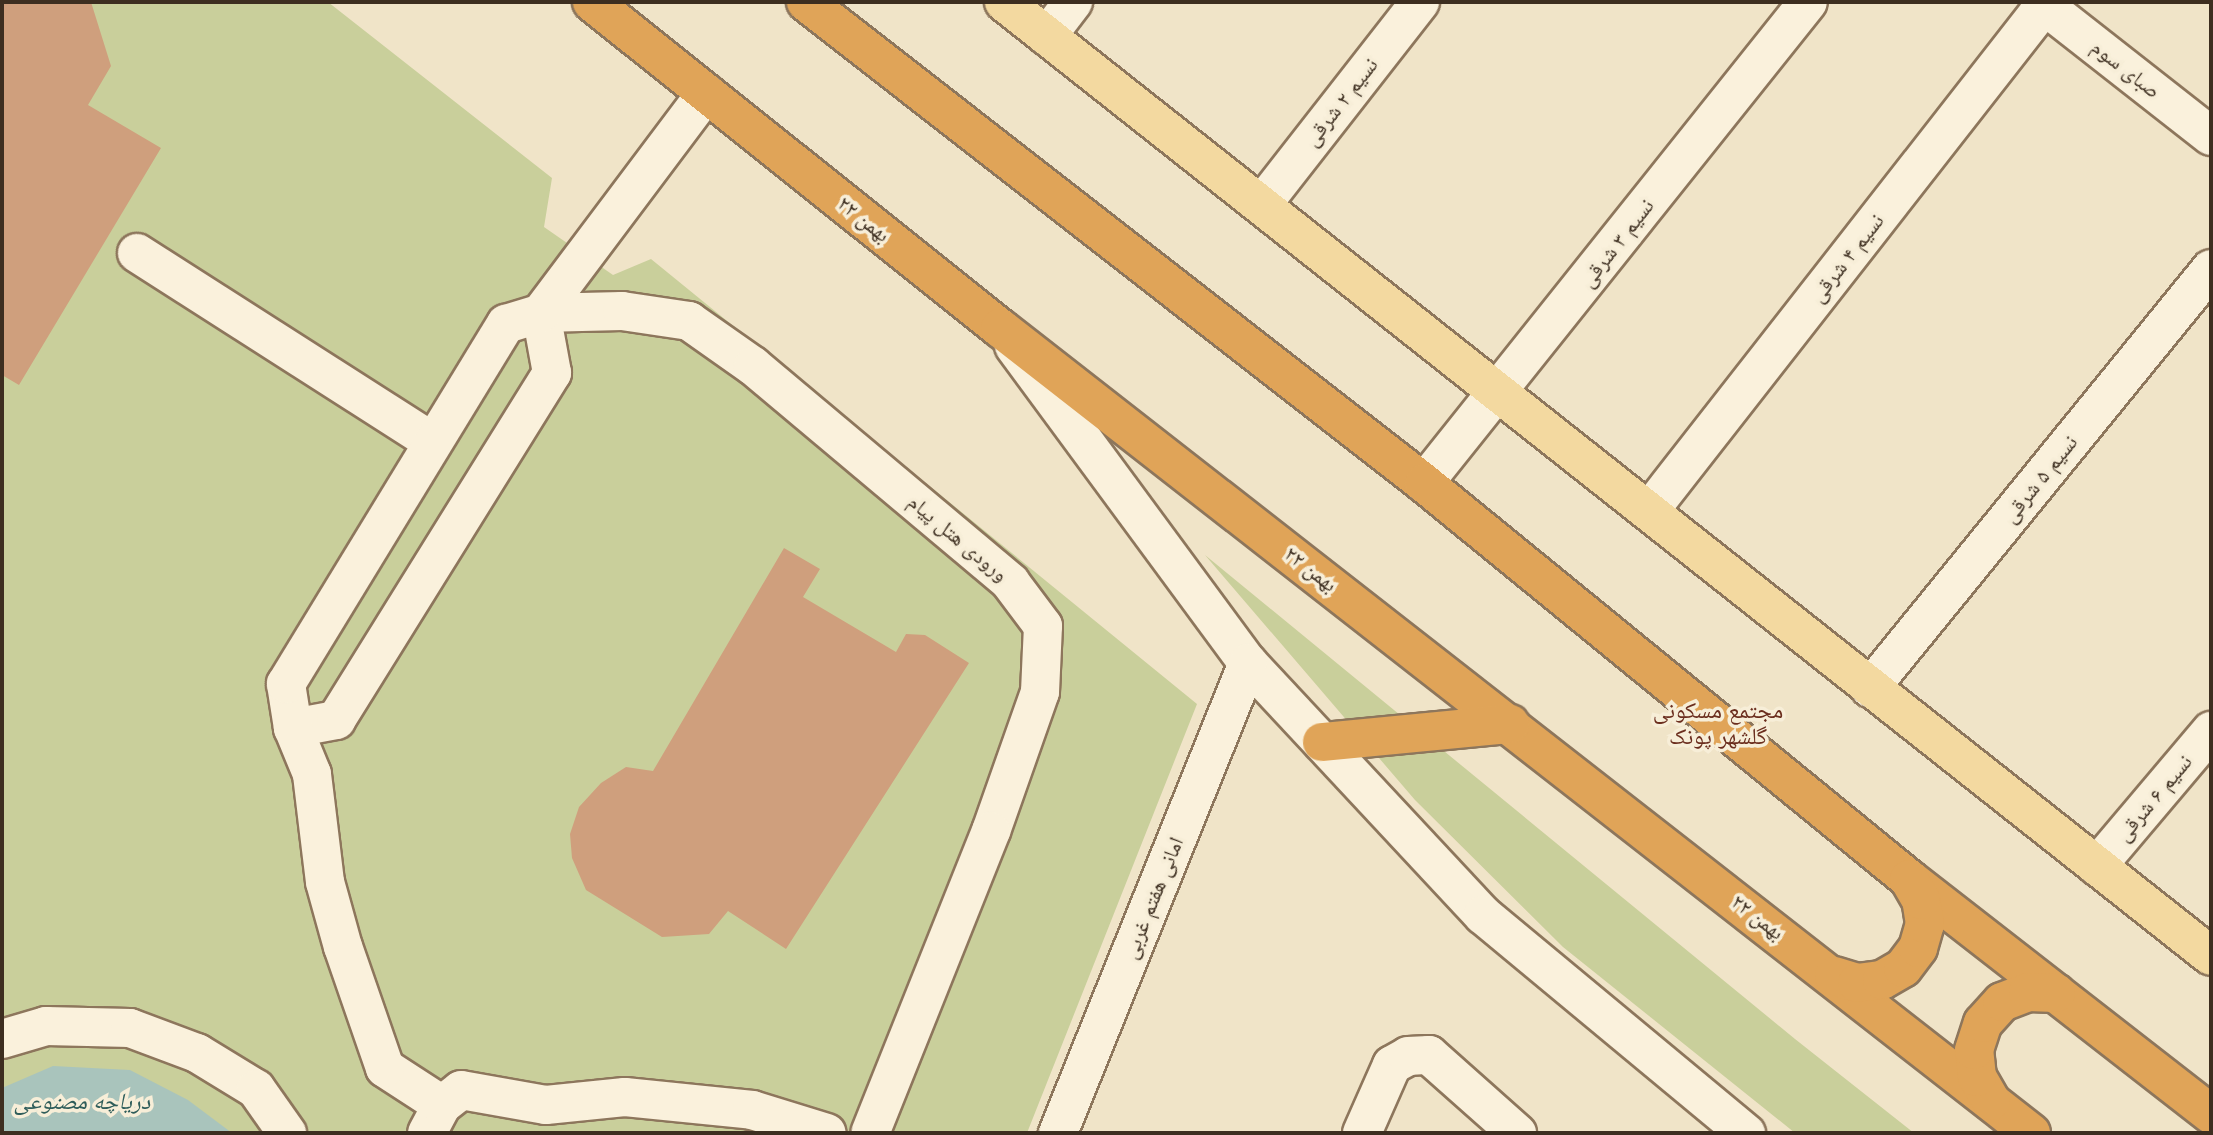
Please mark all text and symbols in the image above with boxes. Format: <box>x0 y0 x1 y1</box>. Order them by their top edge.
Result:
street label: صبای سوم <box>2086 34 2166 104</box>
street label: نسیم ۲ شرقی <box>1299 53 1383 151</box>
street label: ۲۲ بهمن <box>833 190 895 248</box>
street label: نسیم ۳ شرقی <box>1575 194 1659 292</box>
street label: نسیم ۴ شرقی <box>1805 209 1889 307</box>
street label: نسیم ۵ شرقی <box>1997 430 2083 528</box>
street label: ورودی هتل پیام <box>903 489 1013 587</box>
street label: ۲۲ بهمن <box>1280 541 1342 597</box>
district label: مجتمع مسکونی گلشهر پونک <box>1653 696 1783 750</box>
street label: نسیم ۶ شرقی <box>2110 750 2198 846</box>
street label: امانی هفتم غربی <box>1117 834 1189 962</box>
street label: ۲۲ بهمن <box>1727 889 1789 945</box>
water label: دریاچه مصنوعی <box>14 1087 150 1115</box>

